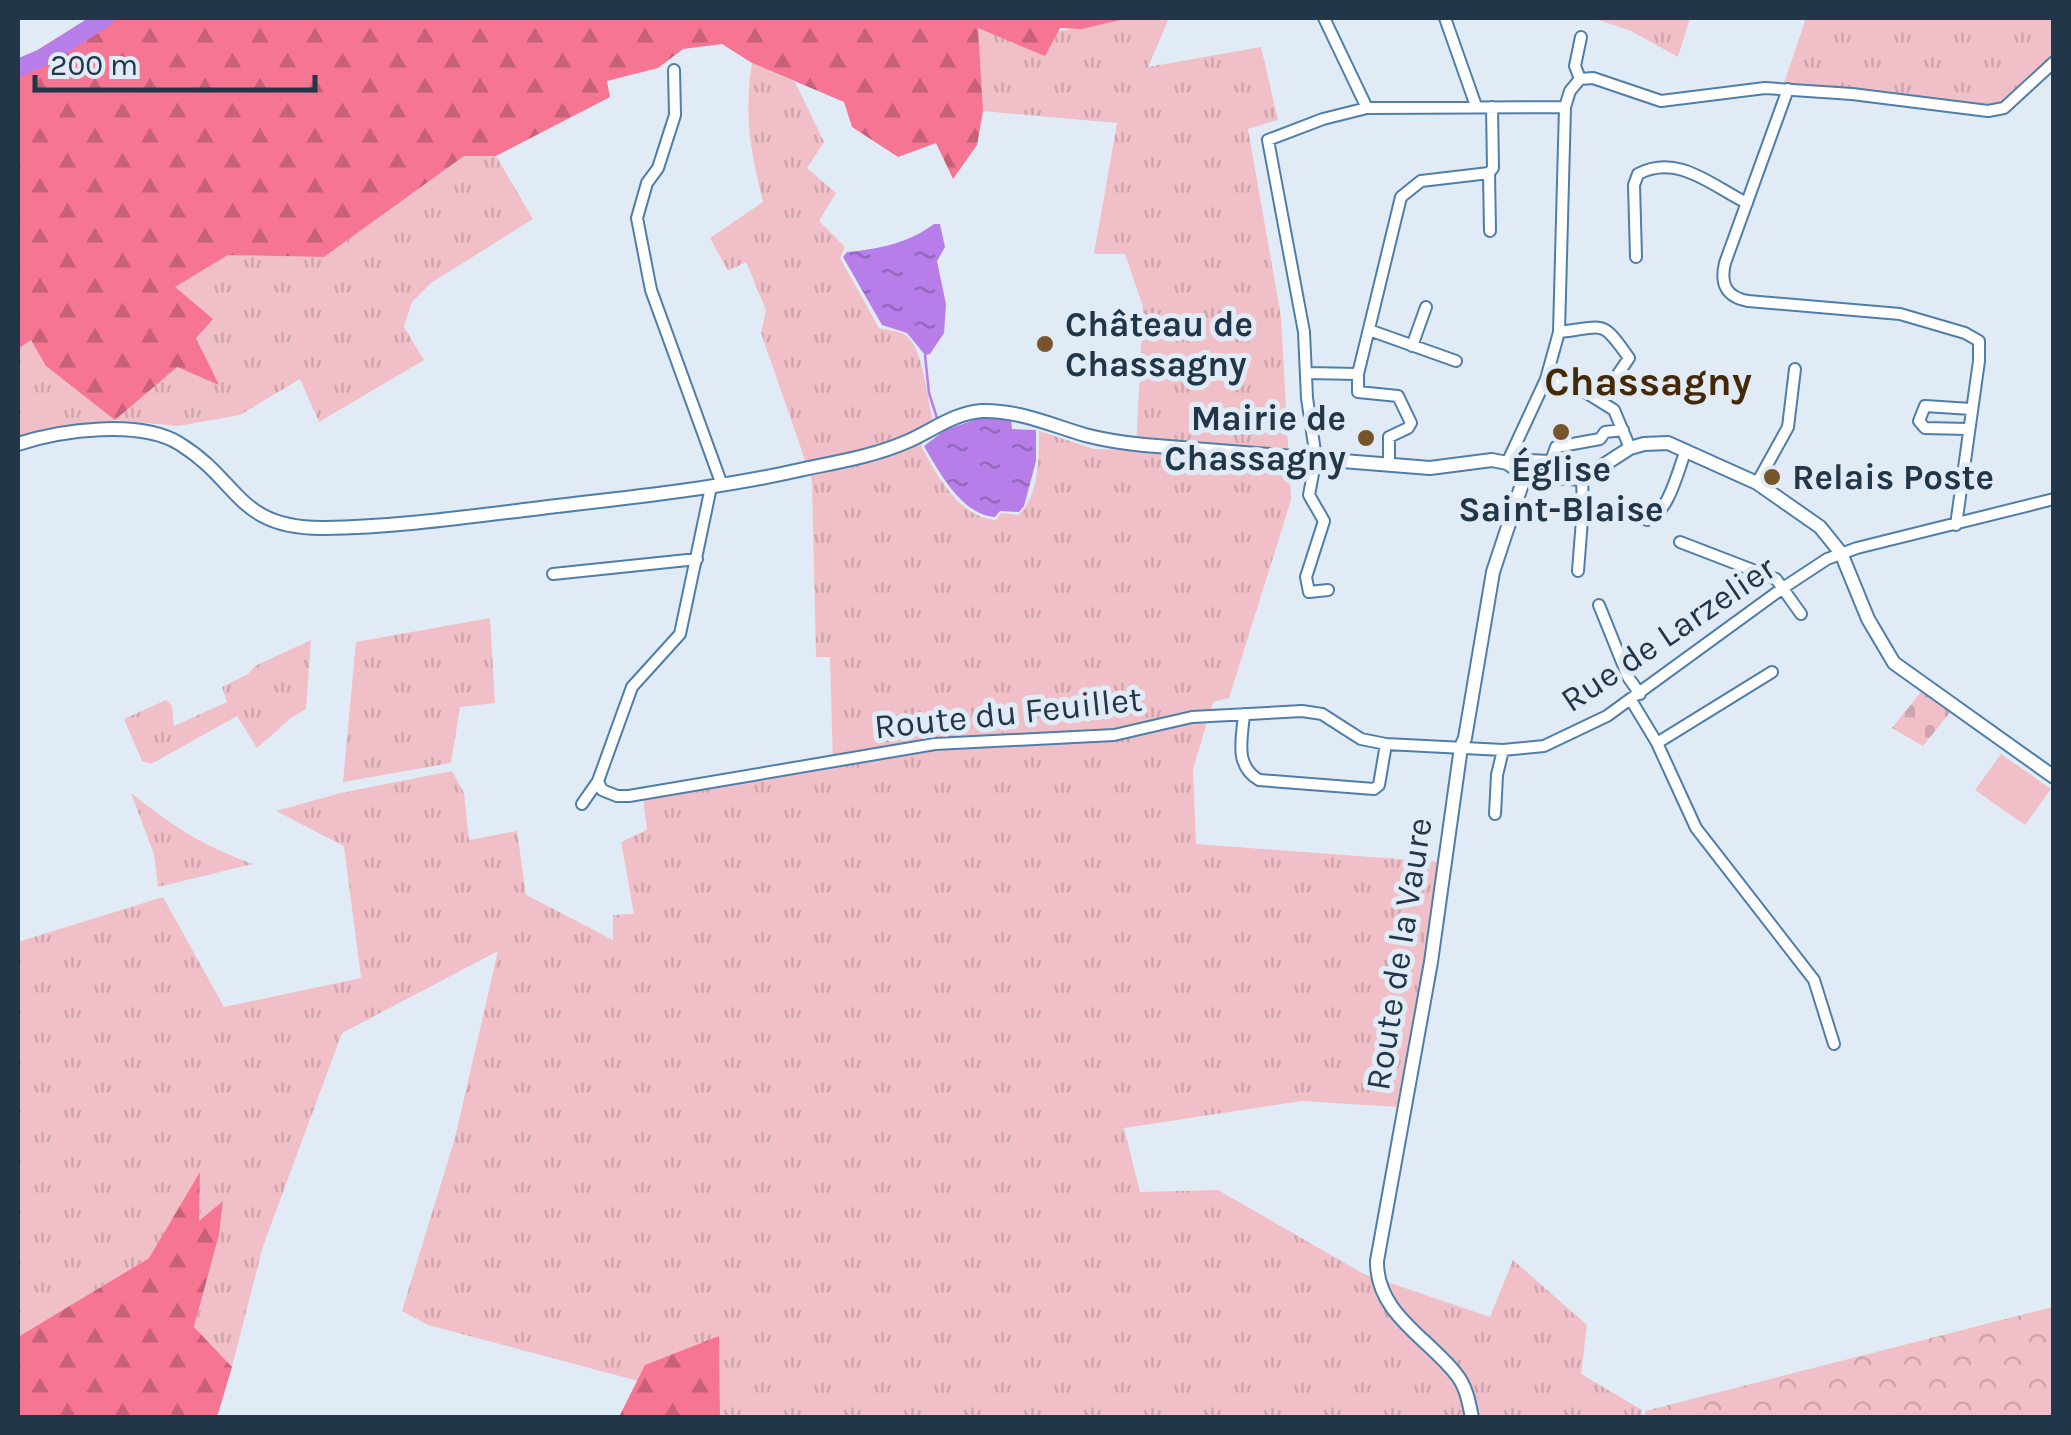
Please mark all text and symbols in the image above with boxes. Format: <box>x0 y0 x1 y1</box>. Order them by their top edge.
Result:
scale bar <box>35 30 315 92</box>
text: 200 m <box>50 47 138 83</box>
place label: Château de Chassagny <box>1065 304 1253 386</box>
marker: Château de Chassagny <box>1034 333 1056 355</box>
district label: Chassagny <box>1544 358 1752 405</box>
place label: Mairie de Chassagny <box>1164 398 1346 480</box>
marker: Église Saint-Blaise <box>1550 421 1572 443</box>
marker: Mairie de Chassagny <box>1355 427 1377 449</box>
place label: Église Saint-Blaise <box>1458 447 1664 530</box>
place label: Relais Poste <box>1792 457 1994 498</box>
marker: Relais Poste <box>1761 466 1783 488</box>
street label: Rue de Larzelier <box>1553 547 1783 721</box>
street label: Route du Feuillet <box>872 679 1144 747</box>
street label: Route de la Vaure <box>1357 815 1441 1093</box>

